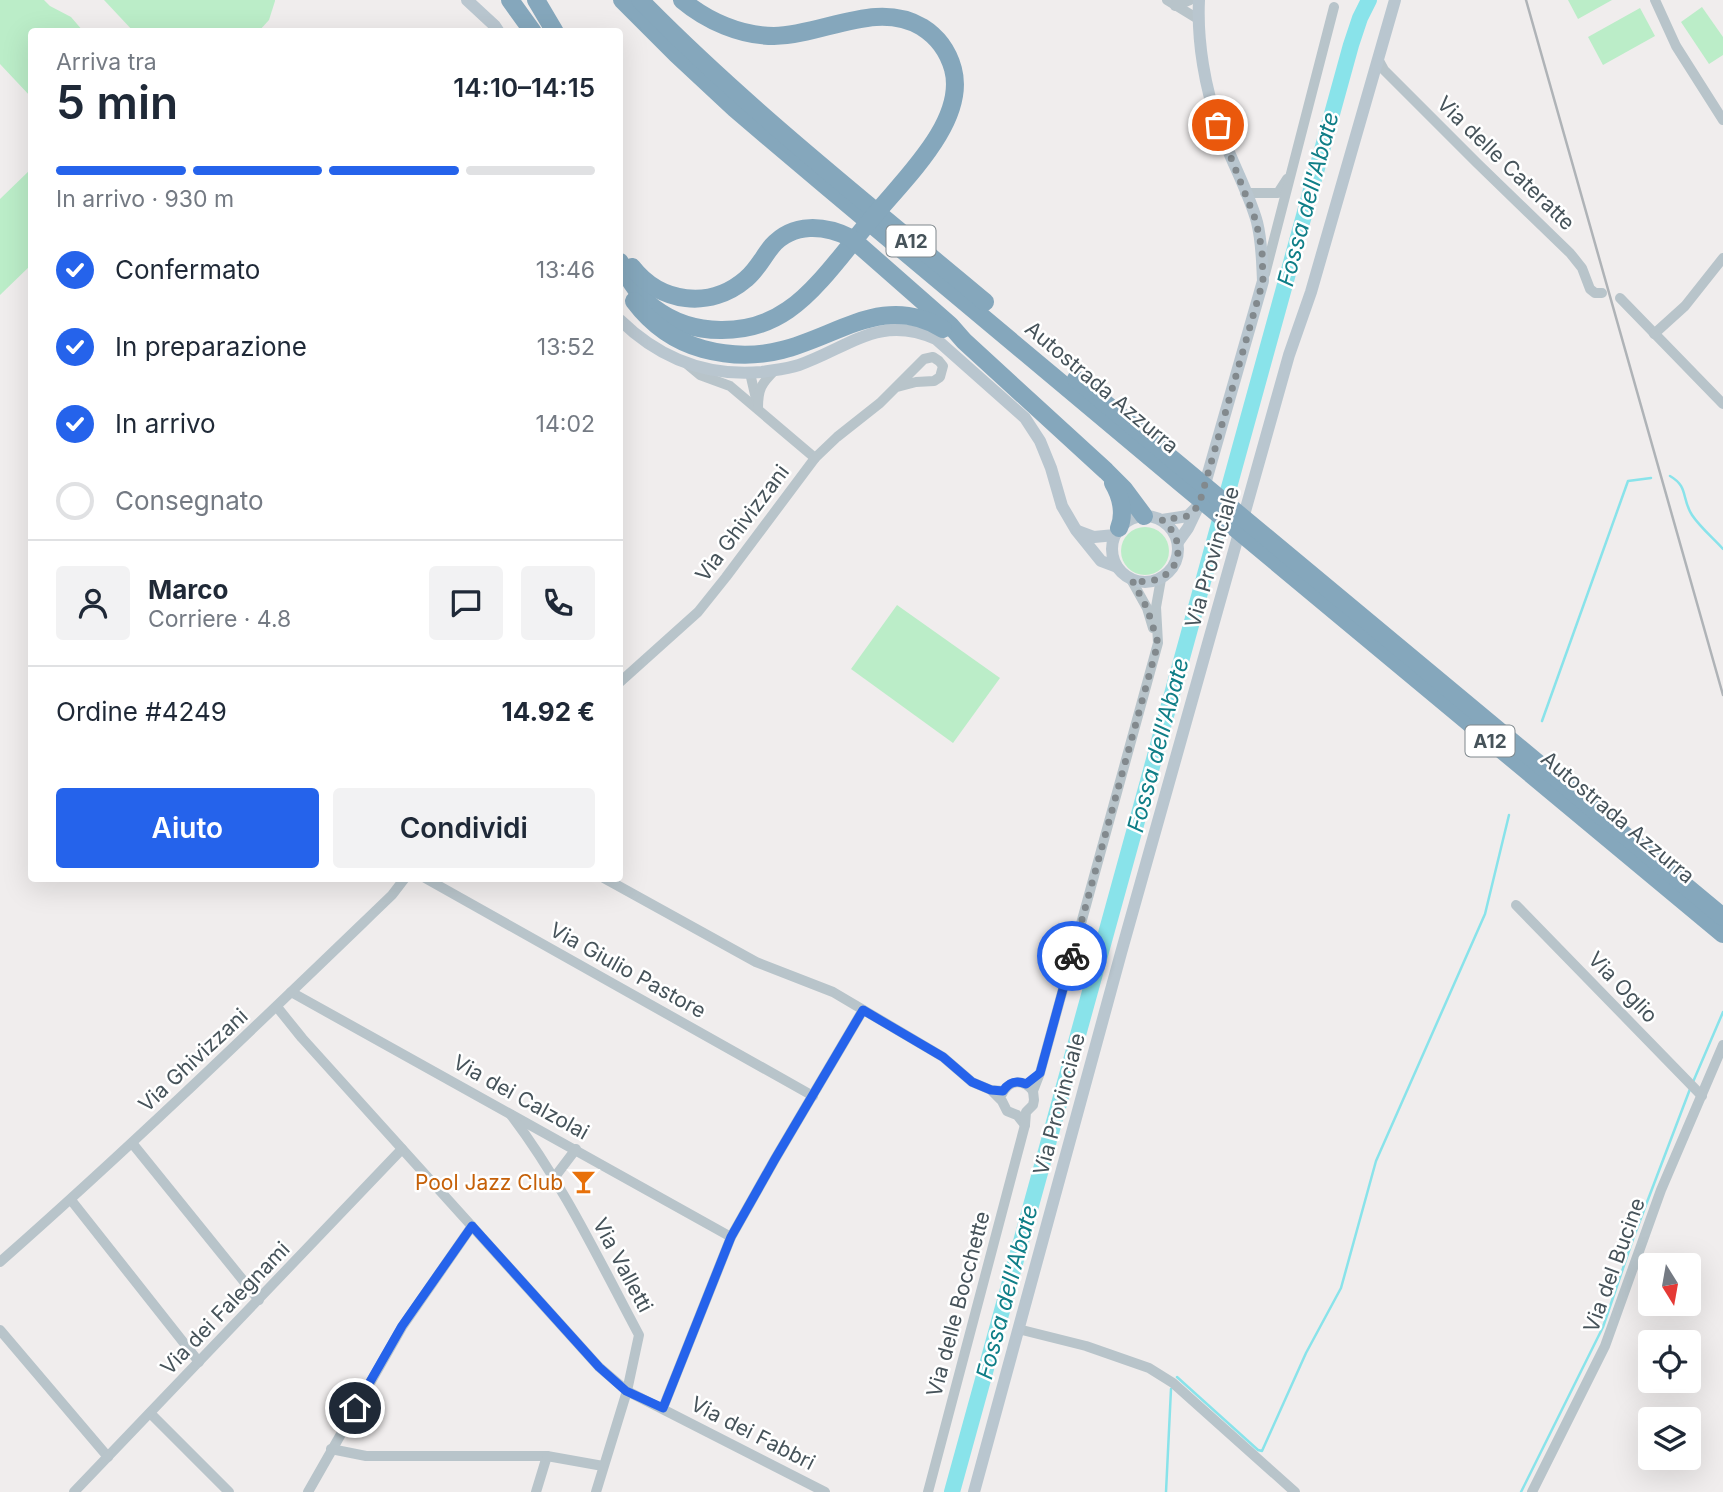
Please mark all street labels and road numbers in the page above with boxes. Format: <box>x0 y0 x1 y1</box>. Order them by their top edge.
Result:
street label: Via delle Cateratte <box>1432 91 1580 235</box>
road number: A12 <box>886 226 936 256</box>
street label: Autostrada Azzurra <box>1020 316 1184 458</box>
street label: Via Ghivizzani <box>690 460 794 586</box>
street label: Via Provinciale <box>1180 483 1244 631</box>
road number: A12 <box>1466 726 1514 756</box>
street label: Autostrada Azzurra <box>1536 746 1700 888</box>
street label: Via Giulio Pastore <box>546 917 710 1023</box>
street label: Via Oglio <box>1583 946 1663 1028</box>
street label: Via Ghivizzani <box>133 1003 253 1117</box>
street label: Via Provinciale <box>1028 1030 1090 1178</box>
street label: Via dei Calzolai <box>449 1049 593 1145</box>
street label: Via del Bucine <box>1578 1194 1650 1336</box>
street label: Via delle Bocchette <box>921 1209 995 1399</box>
street label: Via Valletti <box>588 1214 658 1316</box>
street label: Via dei Falegnami <box>155 1236 295 1380</box>
street label: Via dei Fabbri <box>687 1391 819 1475</box>

